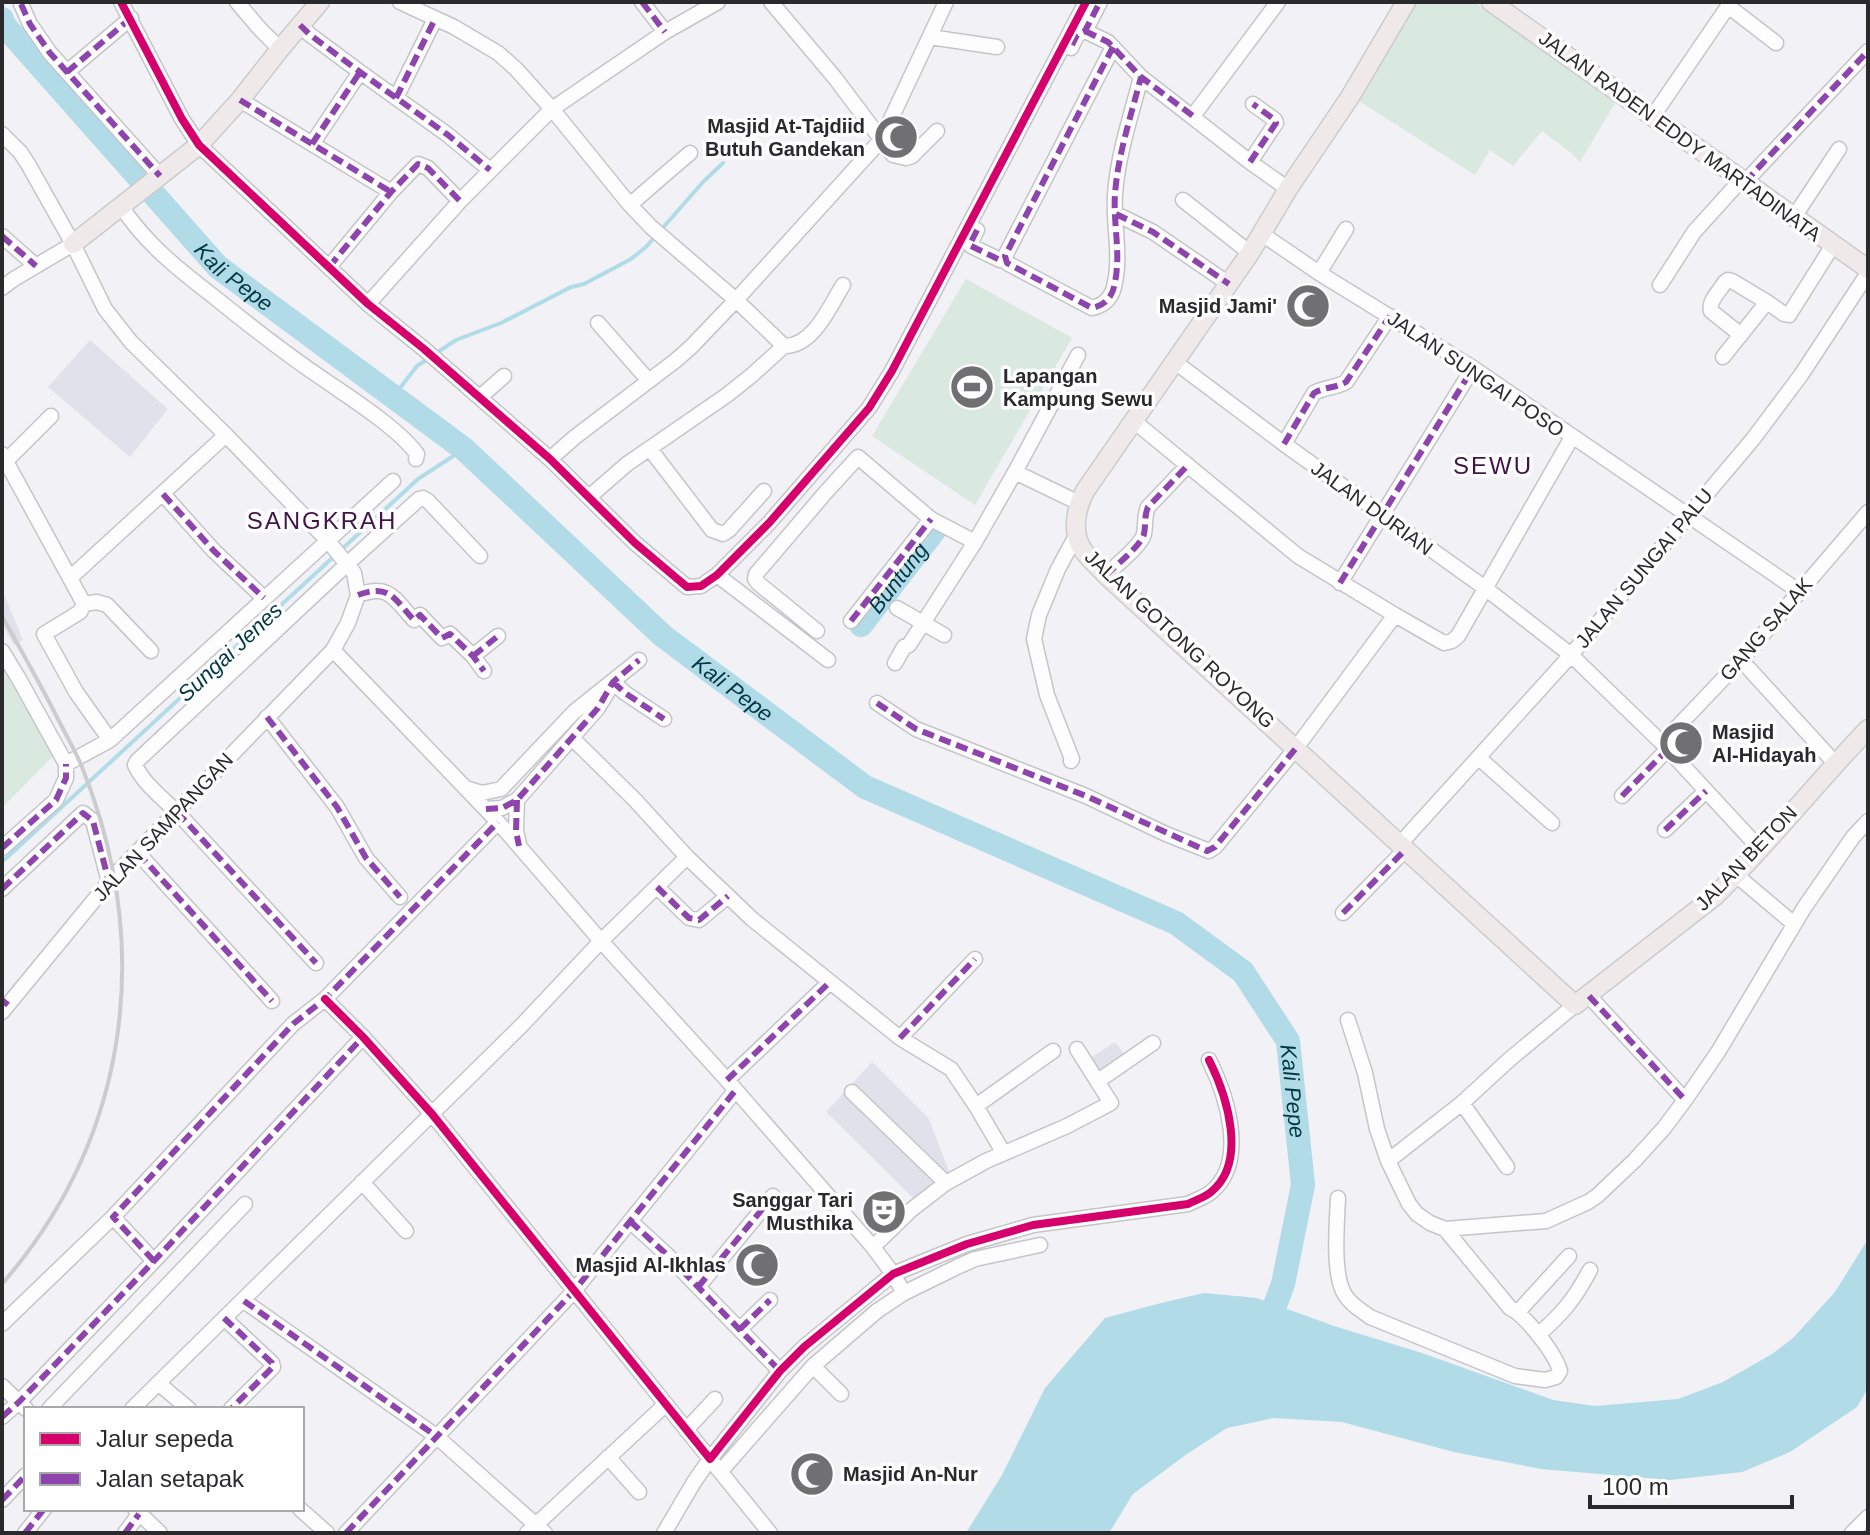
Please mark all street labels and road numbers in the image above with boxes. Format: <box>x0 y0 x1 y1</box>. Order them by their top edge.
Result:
street label: JALAN RADEN EDDY MARTADINATA <box>1535 26 1826 246</box>
street label: JALAN SUNGAI POSO <box>1384 307 1568 441</box>
street label: JALAN DURIAN <box>1307 457 1437 559</box>
street label: JALAN SUNGAI PALU <box>1571 484 1717 652</box>
street label: JALAN GOTONG ROYONG <box>1081 545 1279 733</box>
street label: GANG SALAK <box>1715 573 1817 685</box>
street label: JALAN SAMPANGAN <box>89 749 237 905</box>
street label: JALAN BETON <box>1691 801 1801 915</box>

